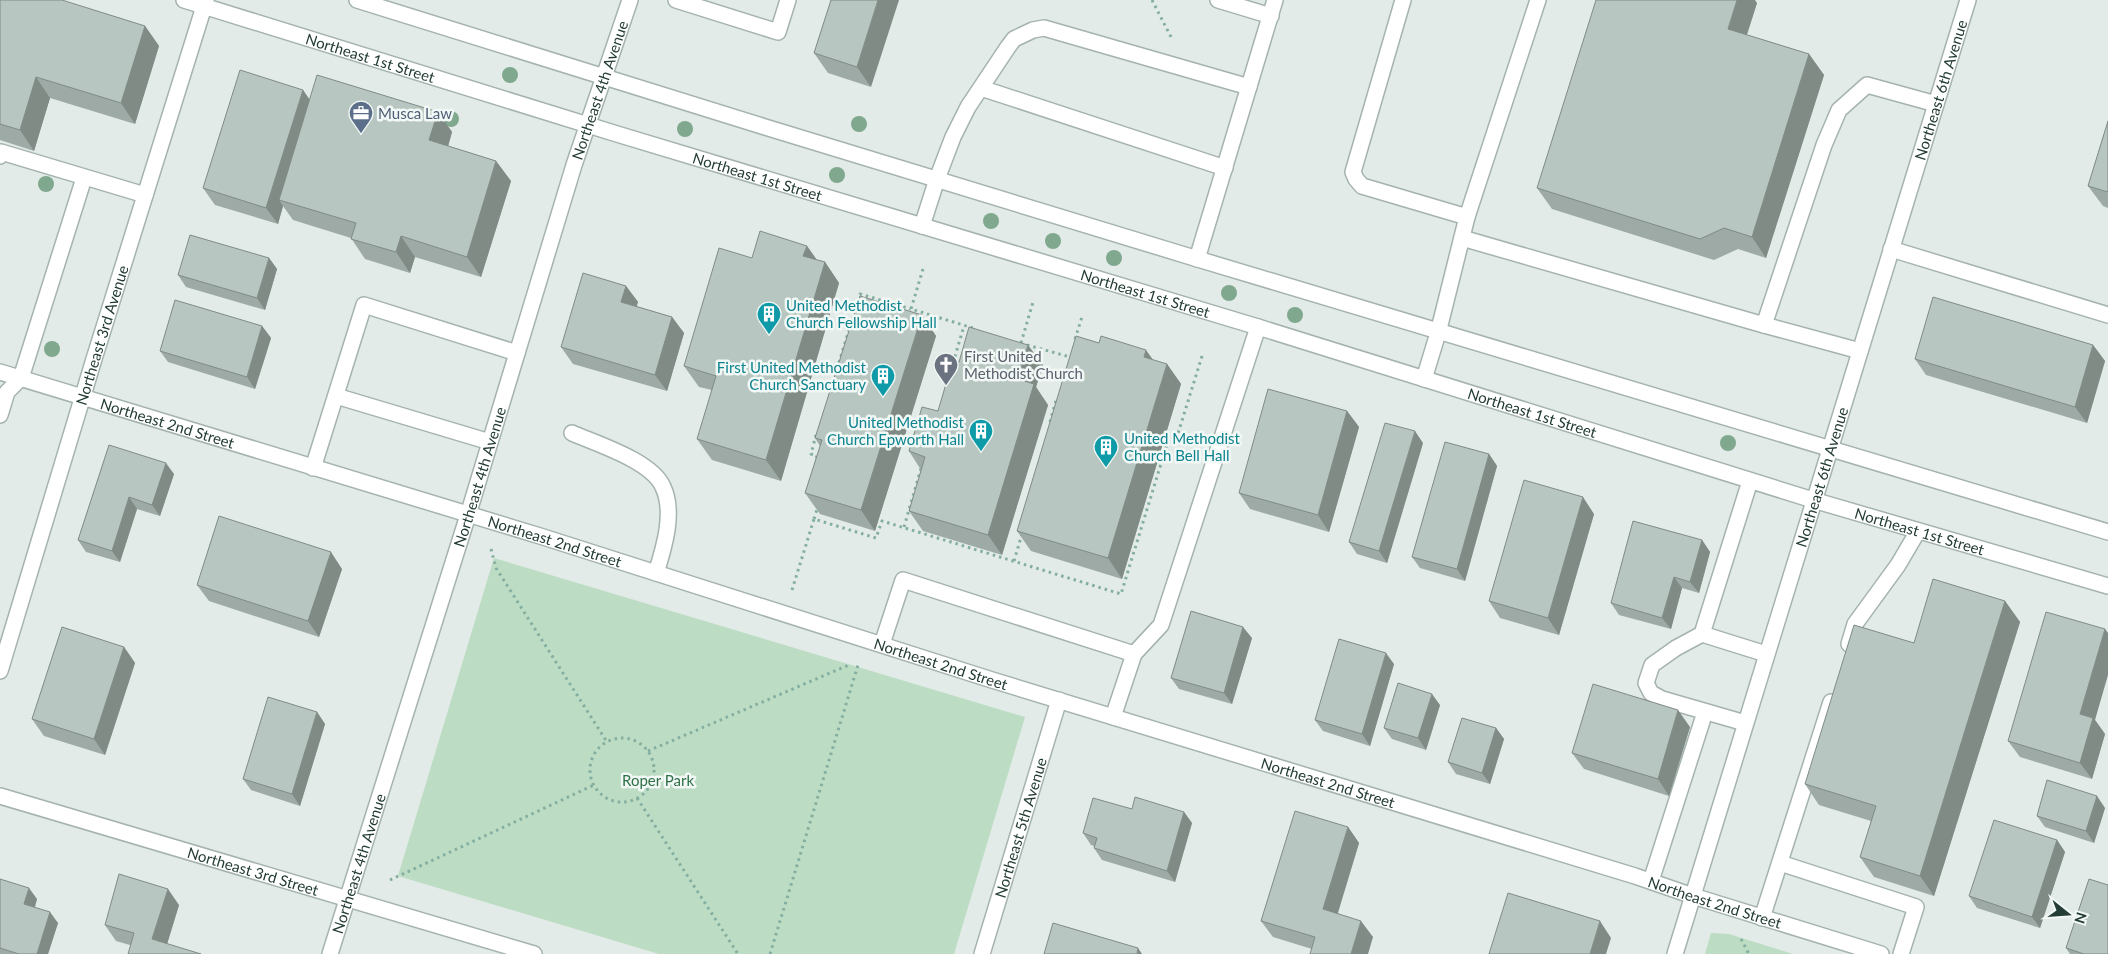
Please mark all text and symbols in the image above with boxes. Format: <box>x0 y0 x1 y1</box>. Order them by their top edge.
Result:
street label: Northeast 4th Avenue <box>568 18 631 162</box>
street label: Northeast 6th Avenue <box>1910 18 1970 162</box>
street label: Northeast 1st Street <box>304 29 438 86</box>
office icon: Musca Law <box>348 100 374 134</box>
place label: Musca Law <box>378 104 452 122</box>
street label: Northeast 1st Street <box>691 148 825 204</box>
street label: Northeast 3rd Avenue <box>72 263 132 407</box>
street label: Northeast 1st Street <box>1079 265 1213 321</box>
place label: United Methodist Church Fellowship Hall <box>786 296 937 331</box>
building icon: United Methodist Church Fellowship Hall <box>756 301 782 335</box>
place label: First United Methodist Church <box>964 347 1083 382</box>
church icon: First United Methodist Church <box>933 352 959 386</box>
place label: First United Methodist Church Sanctuary <box>717 358 867 393</box>
building icon: First United Methodist Church Sanctuary <box>870 363 896 397</box>
street label: Northeast 1st Street <box>1466 384 1600 441</box>
street label: Northeast 2nd Street <box>98 394 237 452</box>
street label: Northeast 4th Avenue <box>450 405 509 549</box>
street label: Northeast 6th Avenue <box>1792 405 1852 549</box>
place label: United Methodist Church Epworth Hall <box>827 413 965 448</box>
building icon: United Methodist Church Epworth Hall <box>968 418 994 452</box>
place label: United Methodist Church Bell Hall <box>1124 429 1241 464</box>
building icon: United Methodist Church Bell Hall <box>1093 434 1119 468</box>
street label: Northeast 1st Street <box>1853 504 1987 559</box>
street label: Northeast 2nd Street <box>486 512 624 571</box>
street label: Northeast 2nd Street <box>872 634 1010 693</box>
street label: Northeast 2nd Street <box>1259 754 1398 811</box>
street label: Northeast 5th Avenue <box>991 755 1050 900</box>
park label: Roper Park <box>622 771 694 789</box>
street label: Northeast 4th Avenue <box>328 791 389 936</box>
street label: Northeast 3rd Street <box>185 843 321 899</box>
street label: Northeast 2nd Street <box>1646 872 1784 932</box>
north arrow <box>2043 889 2093 939</box>
text: N <box>2071 910 2091 926</box>

